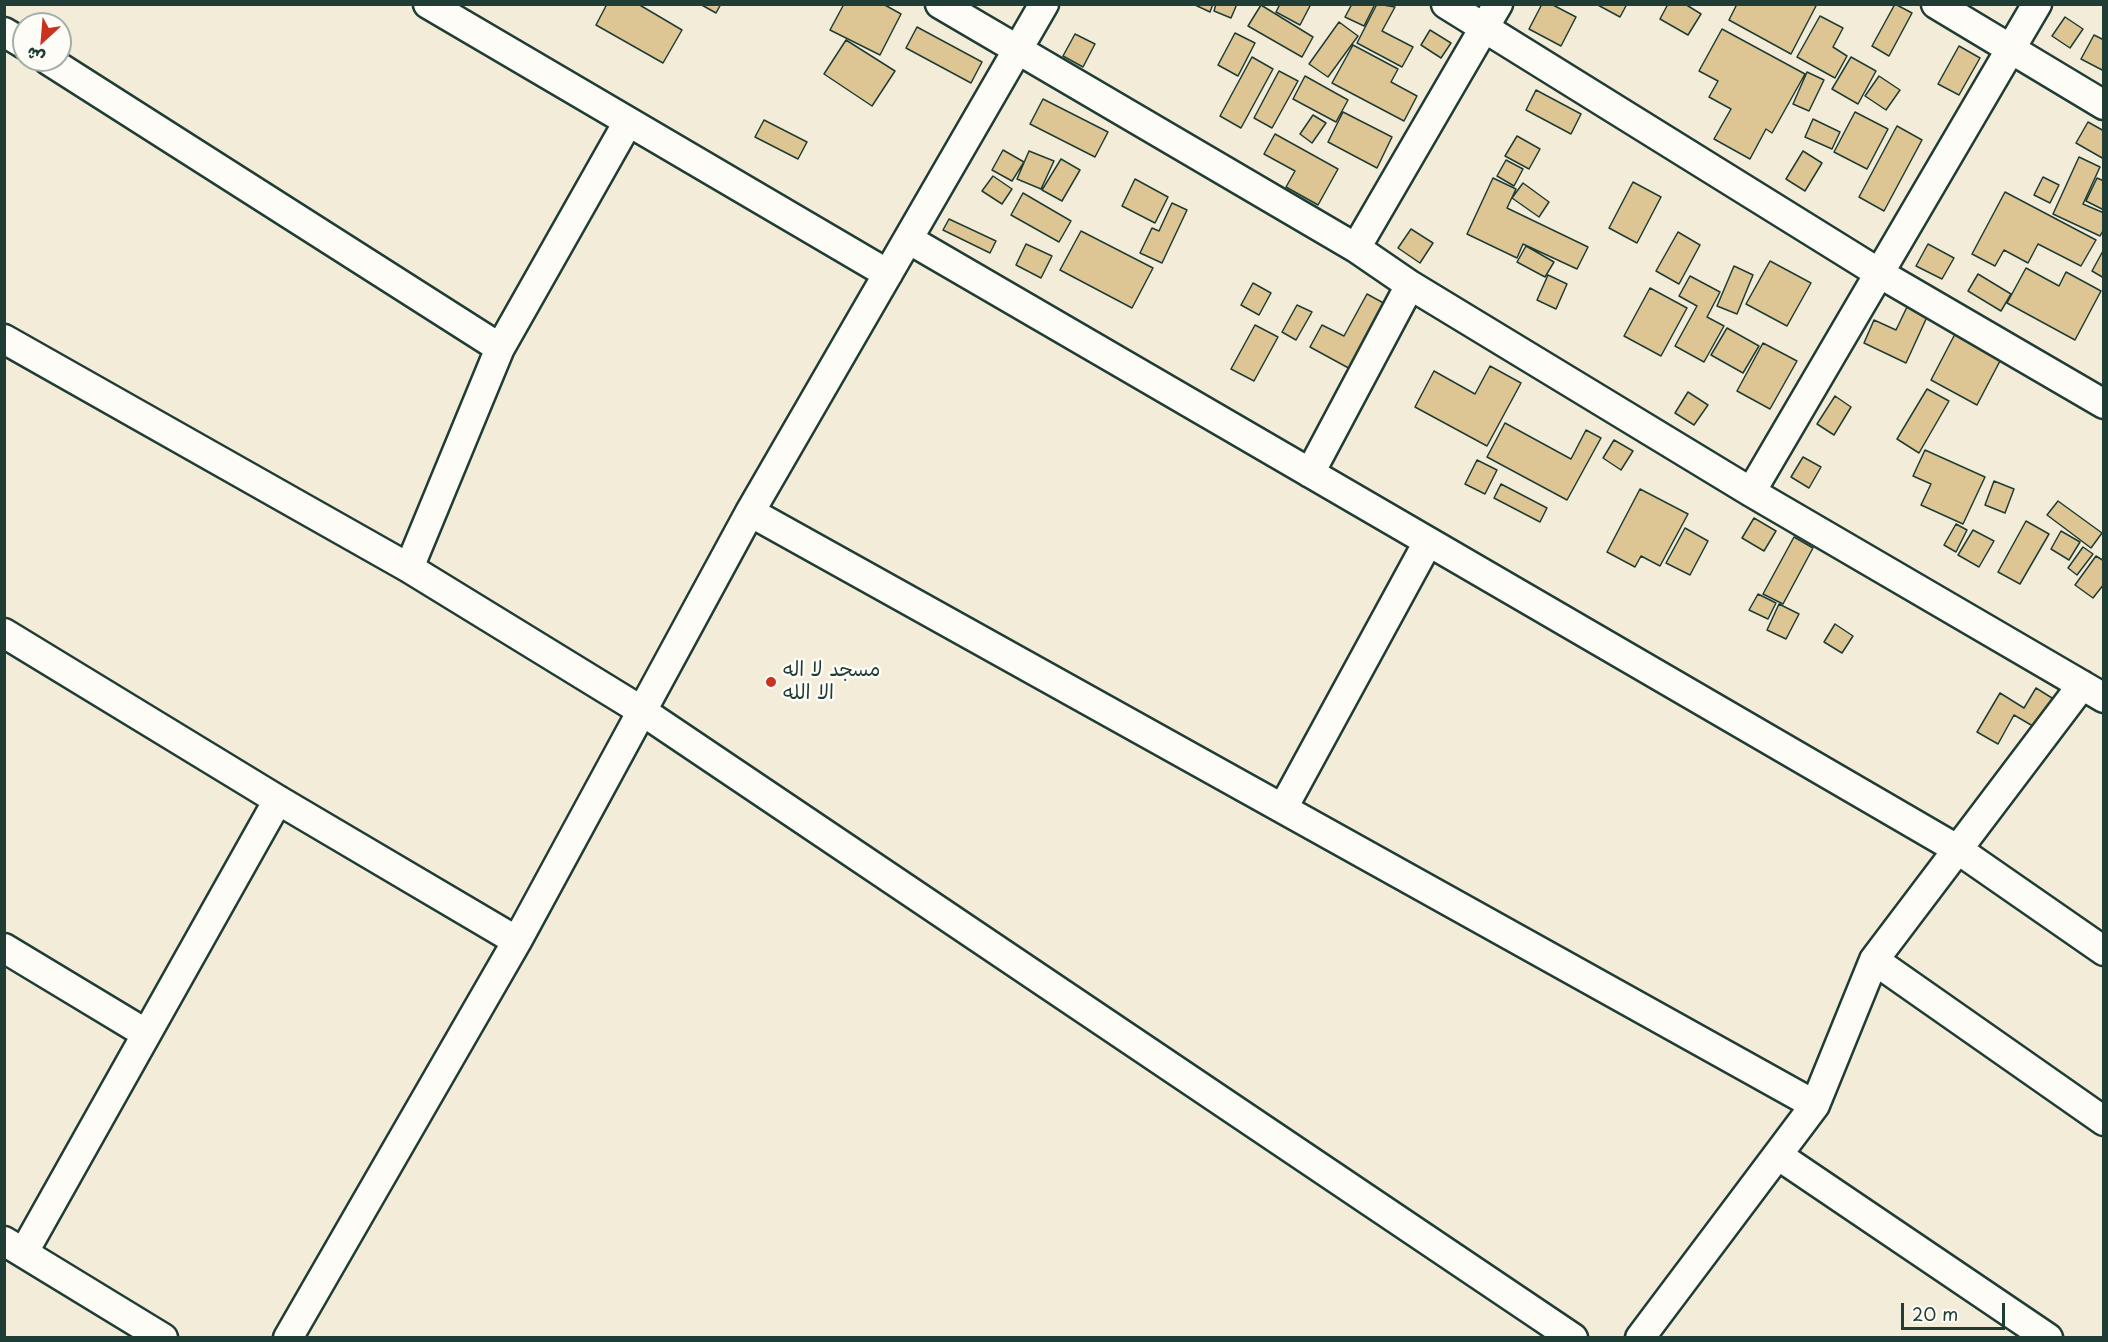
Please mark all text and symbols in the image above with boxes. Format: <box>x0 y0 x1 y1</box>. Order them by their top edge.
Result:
north arrow <box>12 12 72 72</box>
text: ش <box>22 42 48 71</box>
place label: مسجد لا اله الا الله <box>783 658 880 705</box>
marker: مسجد لا اله الا الله <box>764 675 778 689</box>
scale bar <box>1904 1291 2008 1329</box>
text: 20 m <box>1912 1300 1958 1327</box>

